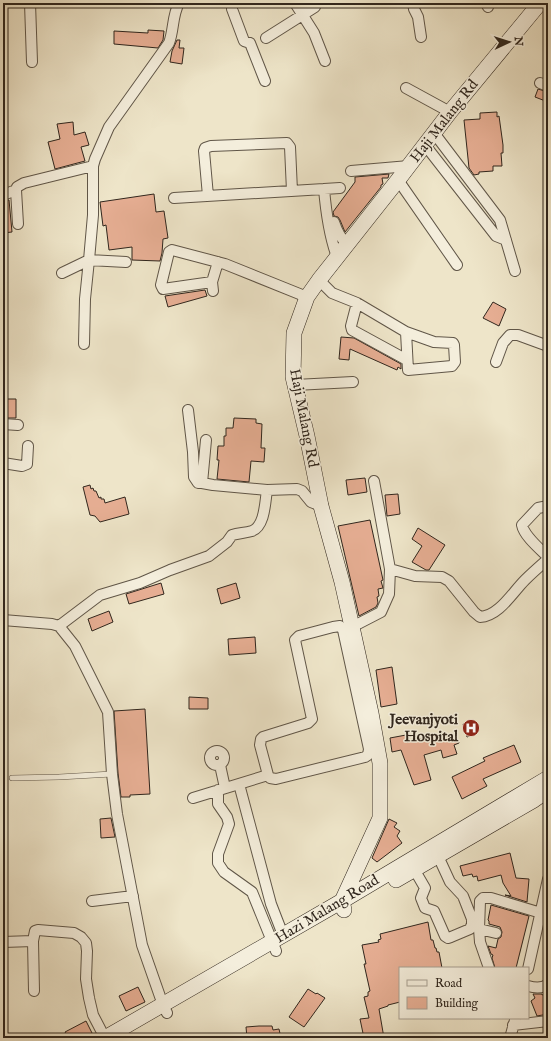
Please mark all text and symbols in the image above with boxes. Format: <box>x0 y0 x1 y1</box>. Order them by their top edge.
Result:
north arrow <box>489 22 529 62</box>
text: N <box>511 35 525 47</box>
street label: Haji Malang Rd <box>406 75 483 166</box>
street label: Haji Malang Rd <box>285 367 323 470</box>
place label: Jeevanjyoti Hospital <box>388 710 459 746</box>
hospital icon: Jeevanjyoti Hospital <box>461 718 481 738</box>
street label: Hazi Malang Road <box>271 870 383 948</box>
legend <box>399 967 529 1019</box>
text: Road <box>435 976 463 991</box>
text: Building <box>435 996 479 1011</box>

